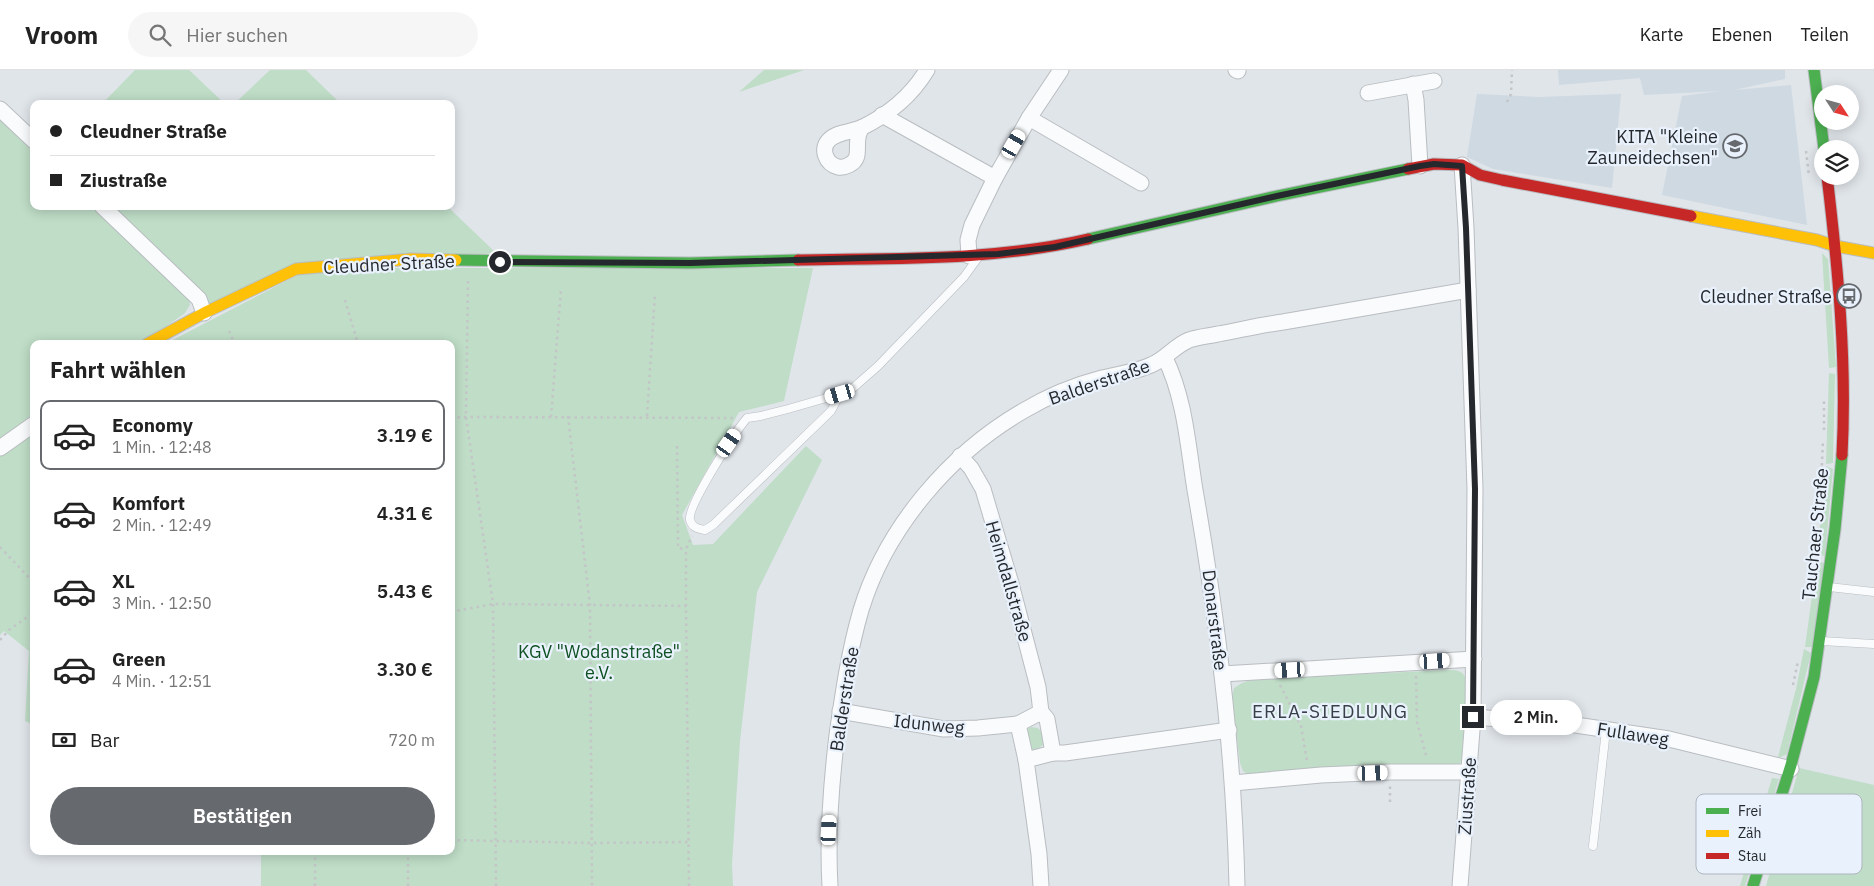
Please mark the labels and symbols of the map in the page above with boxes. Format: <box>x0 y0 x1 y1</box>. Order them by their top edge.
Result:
north arrow <box>1814 85 1859 130</box>
place label: KITA "Kleine Zauneidechsen" <box>1587 125 1718 169</box>
car <box>1000 127 1027 161</box>
school or university icon: KITA "Kleine Zauneidechsen" <box>1722 133 1748 159</box>
street label: Cleudner Straße <box>323 249 456 279</box>
route start <box>489 251 511 273</box>
bus stop icon: Cleudner Straße <box>1836 283 1862 309</box>
place label: Cleudner Straße <box>1700 285 1832 308</box>
street label: Balderstraße <box>1045 354 1153 410</box>
car <box>823 383 856 405</box>
car <box>714 426 743 460</box>
street label: Tauchaer Straße <box>1797 467 1833 601</box>
street label: Heimdallstraße <box>981 518 1037 644</box>
street label: Donarstraße <box>1197 568 1233 672</box>
park label: KGV "Wodanstraße" e.V. <box>518 640 680 684</box>
street label: Balderstraße <box>824 645 864 753</box>
car <box>1419 653 1450 669</box>
car <box>1274 662 1305 678</box>
district label: ERLA-SIEDLUNG <box>1252 699 1408 723</box>
callout: 2 Min. <box>1490 700 1583 734</box>
route end <box>1462 706 1484 728</box>
street label: Idunweg <box>892 709 966 739</box>
street label: Fullaweg <box>1596 717 1671 751</box>
street label: Ziustraße <box>1453 756 1481 836</box>
car <box>1357 765 1388 781</box>
legend <box>1696 794 1862 874</box>
text: Frei <box>1738 802 1762 820</box>
car <box>820 815 837 845</box>
text: Zäh <box>1738 824 1762 842</box>
text: Stau <box>1738 847 1766 865</box>

